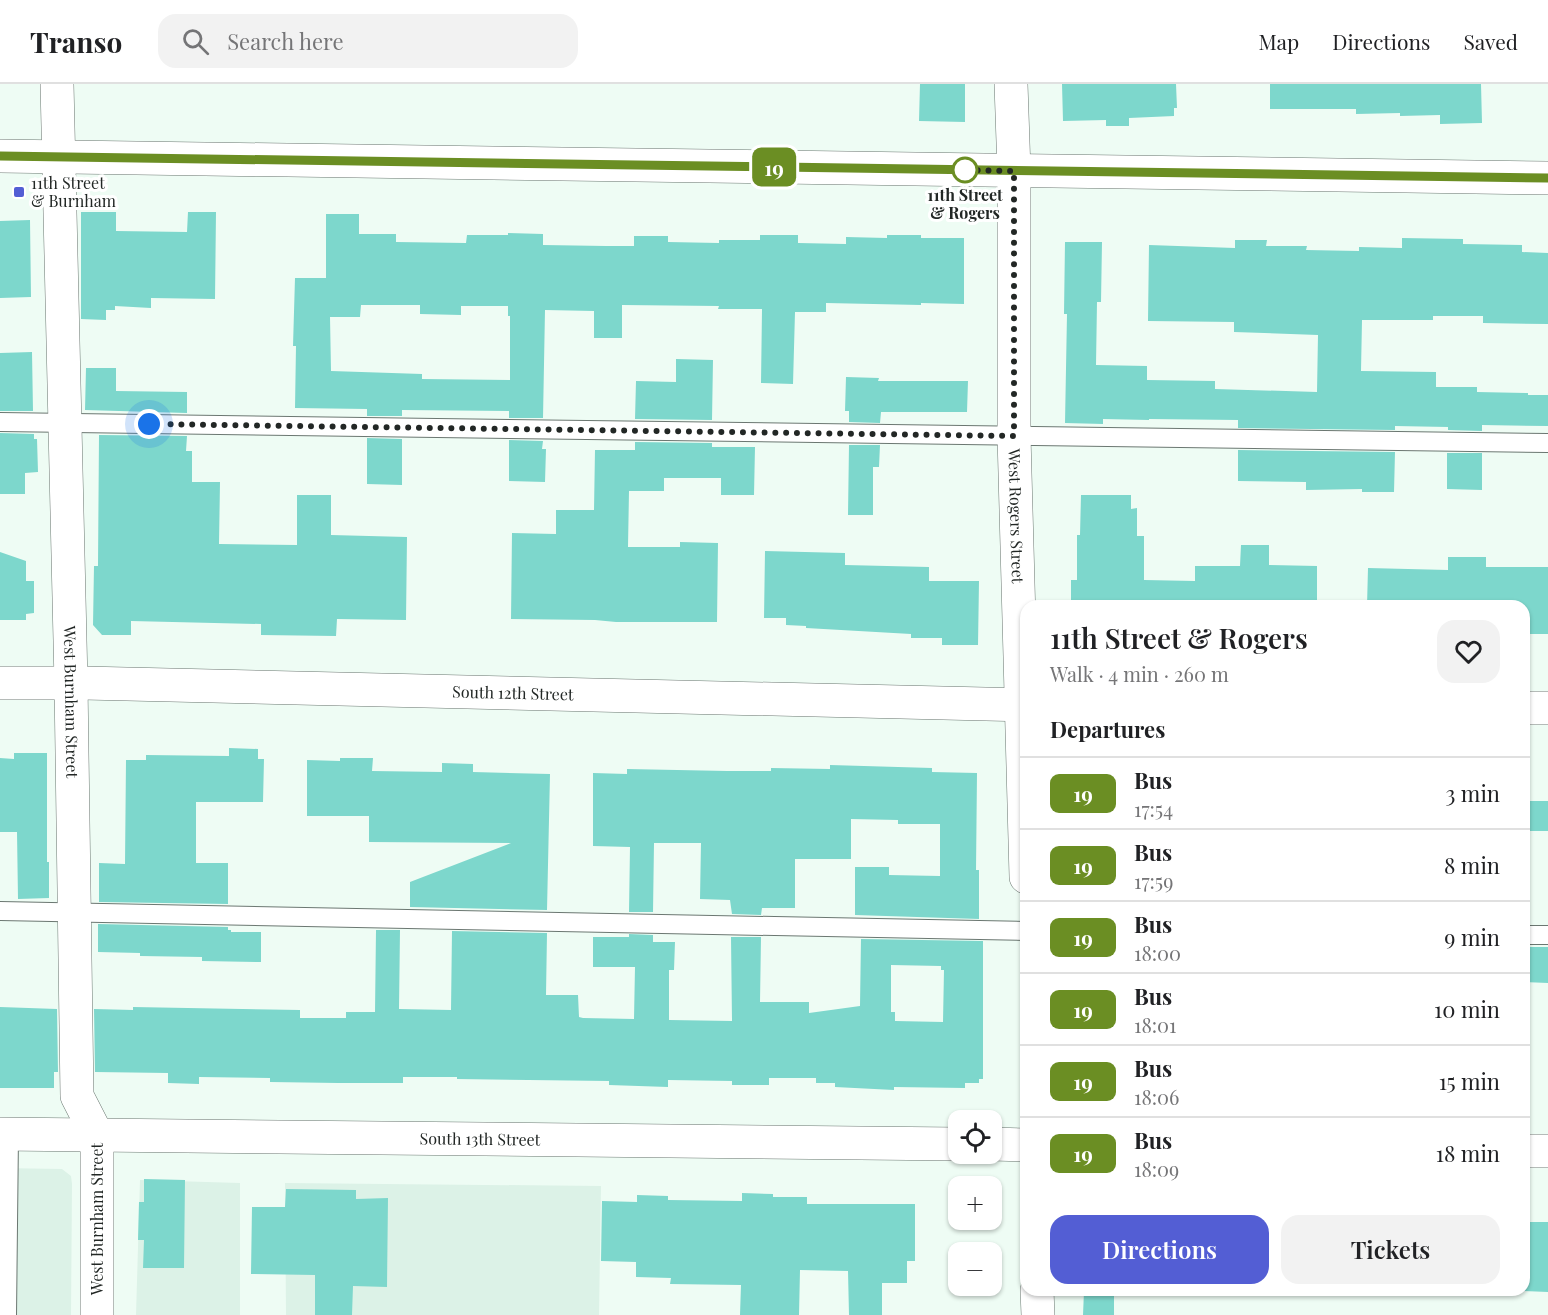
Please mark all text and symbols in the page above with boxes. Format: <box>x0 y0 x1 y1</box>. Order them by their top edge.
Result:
search box <box>158 14 578 68</box>
text: Transo <box>30 23 122 60</box>
icon: search <box>179 25 212 58</box>
text: Search here <box>227 26 344 56</box>
text: Map <box>1258 27 1299 55</box>
text: Directions <box>1332 27 1430 55</box>
text: Saved <box>1463 27 1518 55</box>
line badge: 19 <box>747 148 801 187</box>
text: 19 <box>764 153 784 181</box>
marker: 11th Street & Rogers <box>952 157 978 183</box>
place label: 11th Street & Burnham <box>31 172 116 211</box>
place label: 11th Street & Rogers <box>927 184 1003 223</box>
marker: 11th Street & Burnham <box>12 185 26 199</box>
your location <box>134 409 164 439</box>
street label: West Rogers Street <box>1004 447 1029 584</box>
text: 11th Street & Rogers <box>1050 619 1308 656</box>
button: heart <box>1437 620 1500 683</box>
street label: West Burnham Street <box>60 624 83 779</box>
text: Walk · 4 min · 260 m <box>1050 660 1229 687</box>
street label: South 12th Street <box>452 681 574 704</box>
text: Departures <box>1050 714 1165 744</box>
text: Bus <box>1134 765 1172 795</box>
text: 3 min <box>1445 778 1500 808</box>
text: 19 <box>1073 779 1093 807</box>
text: 17:54 <box>1134 795 1173 822</box>
text: Bus <box>1134 837 1172 867</box>
text: 8 min <box>1444 850 1500 880</box>
text: 19 <box>1073 851 1093 879</box>
text: 17:59 <box>1134 867 1173 894</box>
text: Bus <box>1134 909 1172 939</box>
text: 9 min <box>1444 922 1500 952</box>
text: 19 <box>1073 923 1093 951</box>
text: 18:00 <box>1134 939 1181 966</box>
text: Bus <box>1134 981 1172 1011</box>
text: 10 min <box>1434 994 1500 1024</box>
text: 19 <box>1073 995 1093 1023</box>
text: 18:01 <box>1134 1011 1177 1038</box>
text: Bus <box>1134 1053 1172 1083</box>
text: 15 min <box>1439 1066 1500 1096</box>
text: 19 <box>1073 1067 1093 1095</box>
text: 18:06 <box>1134 1083 1179 1110</box>
map controls <box>948 1110 1002 1296</box>
button: locate <box>948 1110 1002 1164</box>
text: Bus <box>1134 1125 1172 1155</box>
street label: South 13th Street <box>419 1127 541 1150</box>
text: 18 min <box>1436 1138 1500 1168</box>
text: 19 <box>1073 1139 1093 1167</box>
street label: West Burnham Street <box>86 1142 107 1296</box>
text: 18:09 <box>1134 1155 1179 1182</box>
button: + <box>948 1176 1002 1230</box>
button: Directions <box>1050 1215 1269 1284</box>
button: Tickets <box>1281 1215 1500 1284</box>
button: − <box>948 1242 1002 1296</box>

